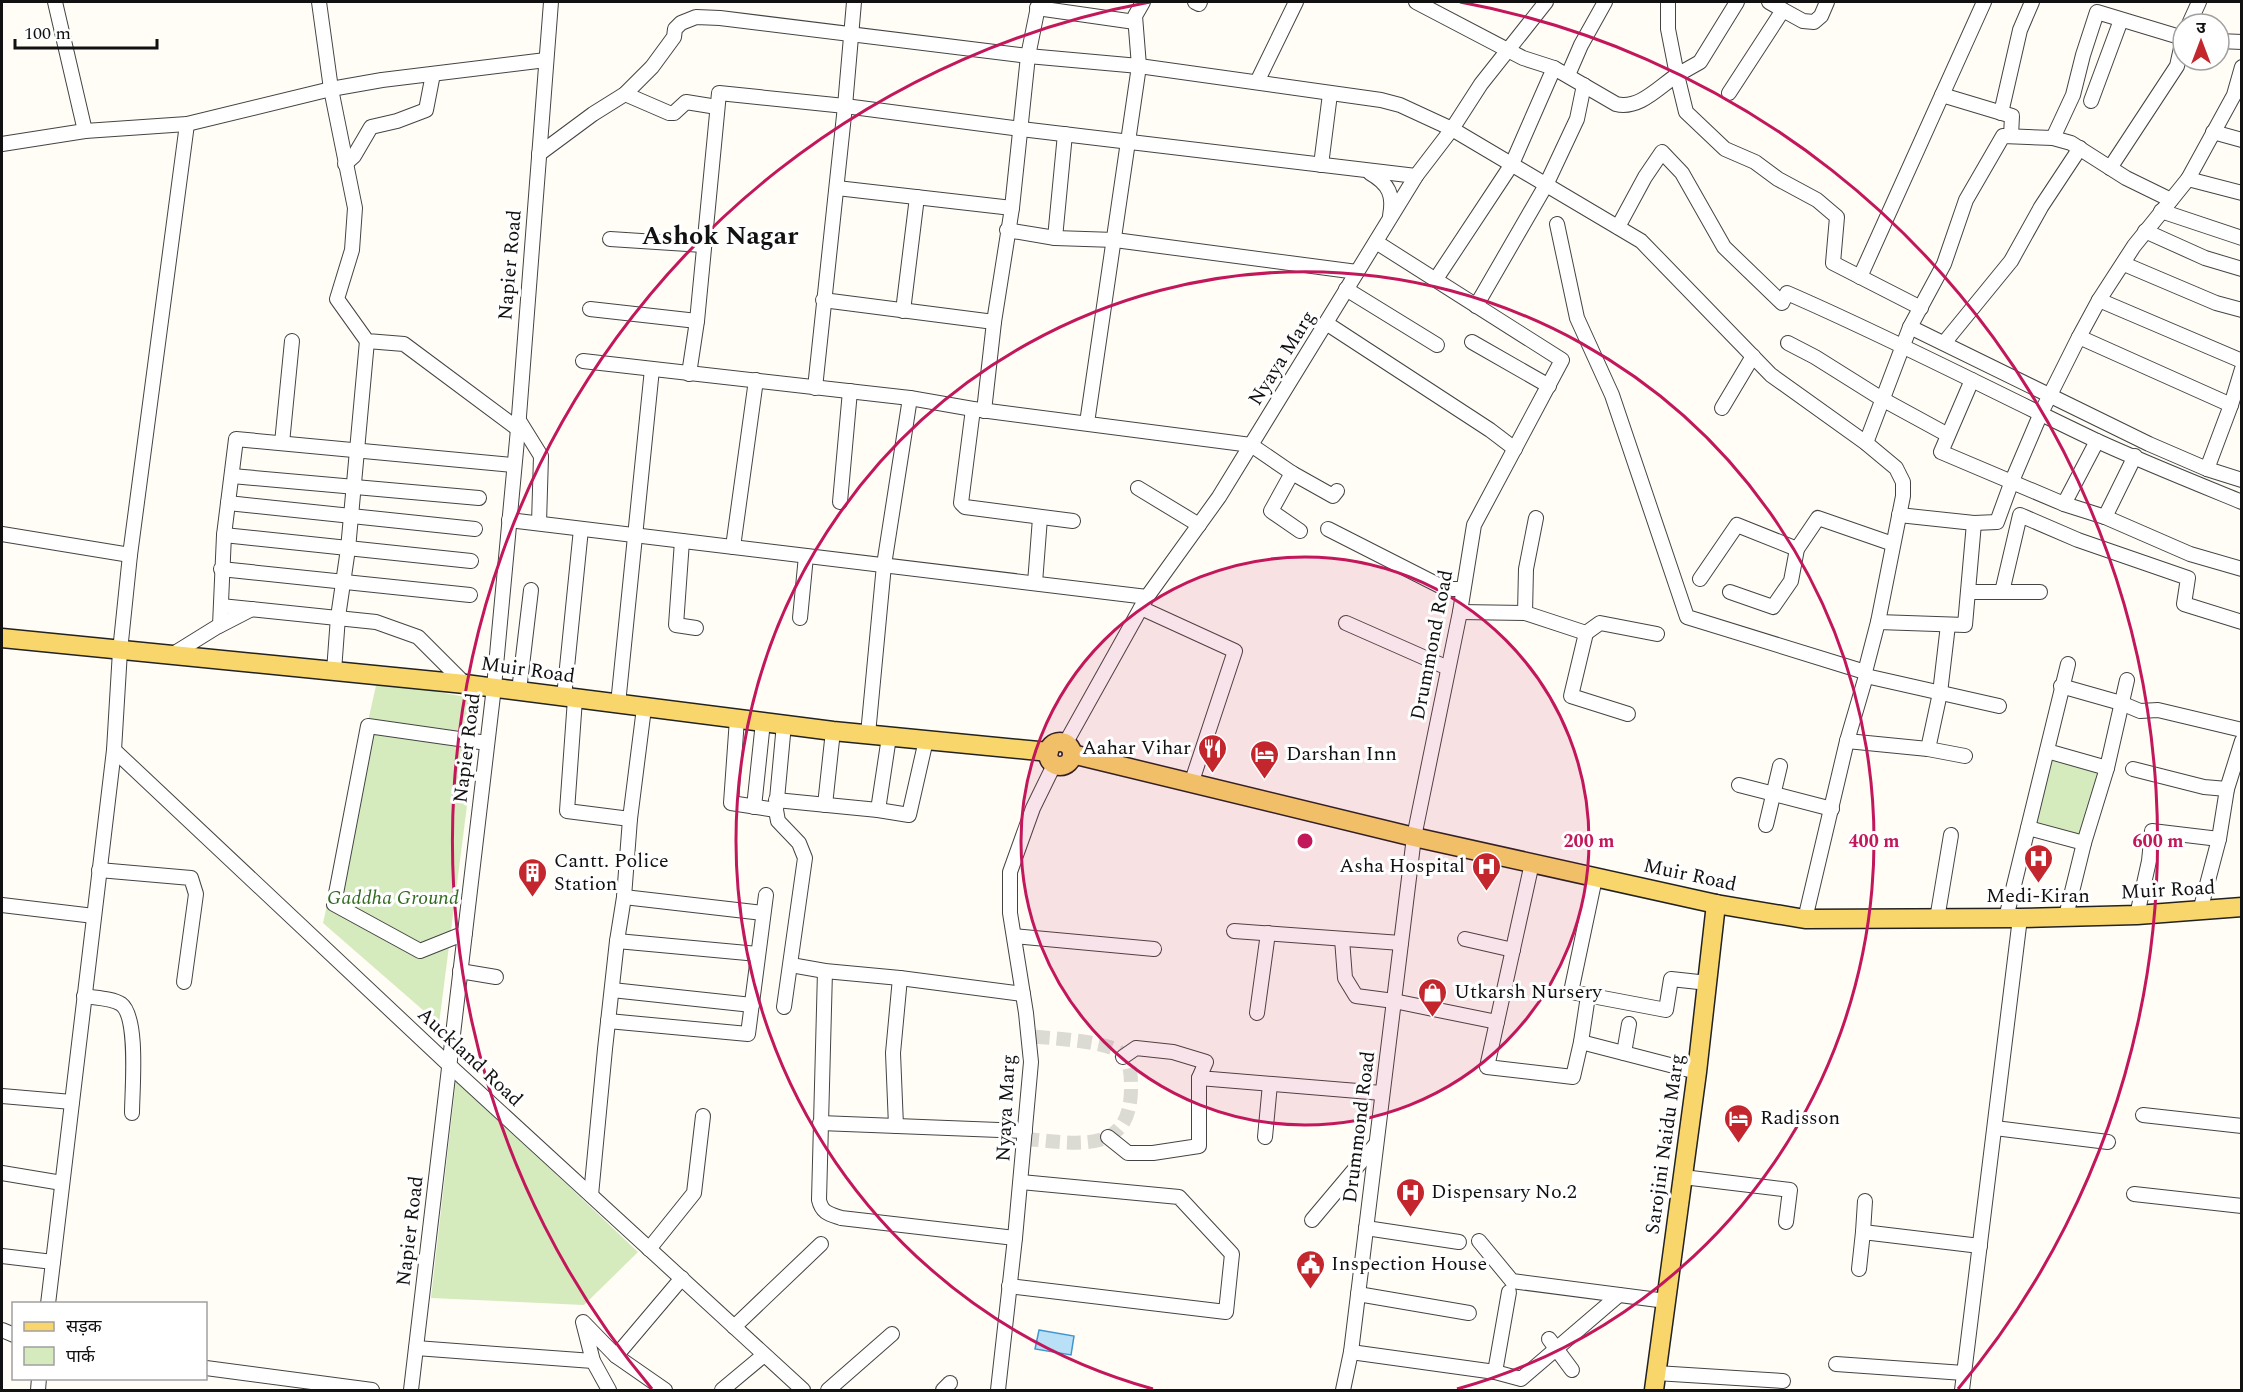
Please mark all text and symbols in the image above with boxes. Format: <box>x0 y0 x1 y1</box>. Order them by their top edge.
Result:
scale bar <box>15 12 158 50</box>
north arrow <box>2171 12 2231 72</box>
text: उ <box>2196 16 2206 40</box>
text: 100 m <box>24 20 71 47</box>
street label: Napier Road <box>490 208 530 322</box>
district label: Ashok Nagar <box>642 216 799 256</box>
street label: Nyaya Marg <box>1241 304 1323 412</box>
street label: Drummond Road <box>1403 567 1461 723</box>
street label: Muir Road <box>479 649 577 691</box>
street label: Napier Road <box>445 691 489 805</box>
restaurant icon: Aahar Vihar <box>1196 732 1228 774</box>
place label: Aahar Vihar <box>1082 733 1191 763</box>
hotel icon: Darshan Inn <box>1249 738 1281 780</box>
place label: Darshan Inn <box>1286 739 1397 769</box>
text: 200 m <box>1563 828 1615 855</box>
text: 400 m <box>1848 828 1900 855</box>
text: 600 m <box>2132 828 2184 855</box>
centre of rings <box>1295 831 1315 851</box>
hospital icon: Medi-Kiran <box>2022 842 2054 884</box>
place label: Cantt. Police Station <box>554 846 669 899</box>
hospital icon: Asha Hospital <box>1470 850 1502 892</box>
street label: Muir Road <box>1641 850 1739 900</box>
place label: Asha Hospital <box>1339 851 1465 881</box>
building icon: Cantt. Police Station <box>517 856 549 898</box>
street label: Muir Road <box>2120 873 2216 907</box>
place label: Medi-Kiran <box>1986 881 2090 911</box>
park label: Gaddha Ground <box>327 883 459 913</box>
shop icon: Utkarsh Nursery <box>1417 976 1449 1018</box>
place label: Utkarsh Nursery <box>1454 977 1603 1007</box>
street label: Auckland Road <box>410 1000 530 1114</box>
street label: Drummond Road <box>1335 1049 1383 1205</box>
street label: Sarojini Naidu Marg <box>1637 1052 1693 1236</box>
street label: Nyaya Marg <box>988 1054 1024 1162</box>
hotel icon: Radisson <box>1723 1102 1755 1144</box>
place label: Radisson <box>1760 1103 1840 1133</box>
street label: Napier Road <box>388 1174 432 1288</box>
hospital icon: Dispensary No.2 <box>1394 1176 1426 1218</box>
place label: Dispensary No.2 <box>1431 1177 1577 1207</box>
public building icon: Inspection House <box>1294 1248 1326 1290</box>
place label: Inspection House <box>1331 1249 1487 1279</box>
legend <box>12 1302 207 1380</box>
text: सड़क <box>66 1313 103 1340</box>
text: पार्क <box>66 1343 96 1370</box>

